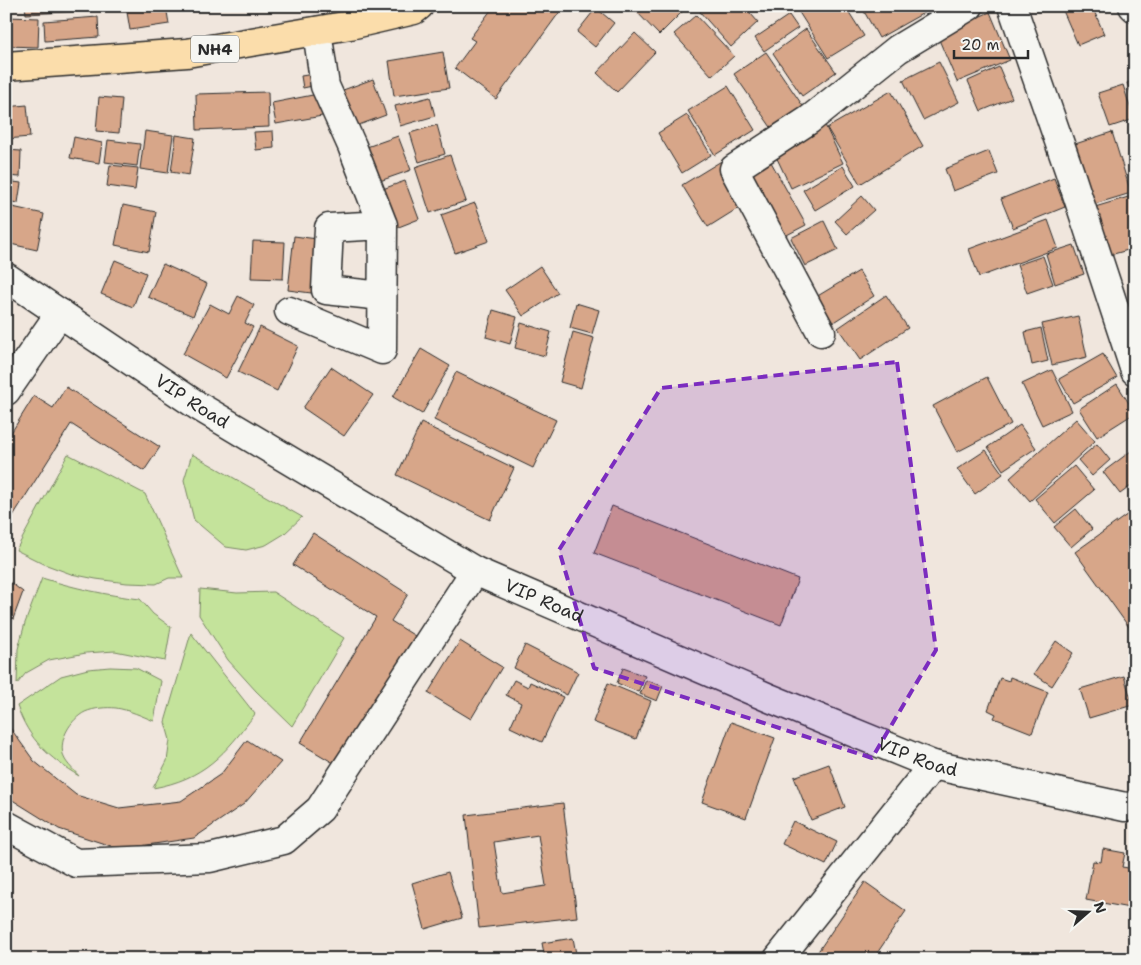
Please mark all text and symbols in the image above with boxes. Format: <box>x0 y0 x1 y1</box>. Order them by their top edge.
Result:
scale bar <box>954 28 1027 60</box>
text: 20 m <box>961 35 1000 55</box>
road number: NH4 <box>191 36 239 62</box>
street label: VIP Road <box>150 369 234 434</box>
street label: VIP Road <box>501 573 587 628</box>
street label: VIP Road <box>874 732 960 782</box>
north arrow <box>1064 888 1114 938</box>
text: N <box>1090 899 1111 916</box>

